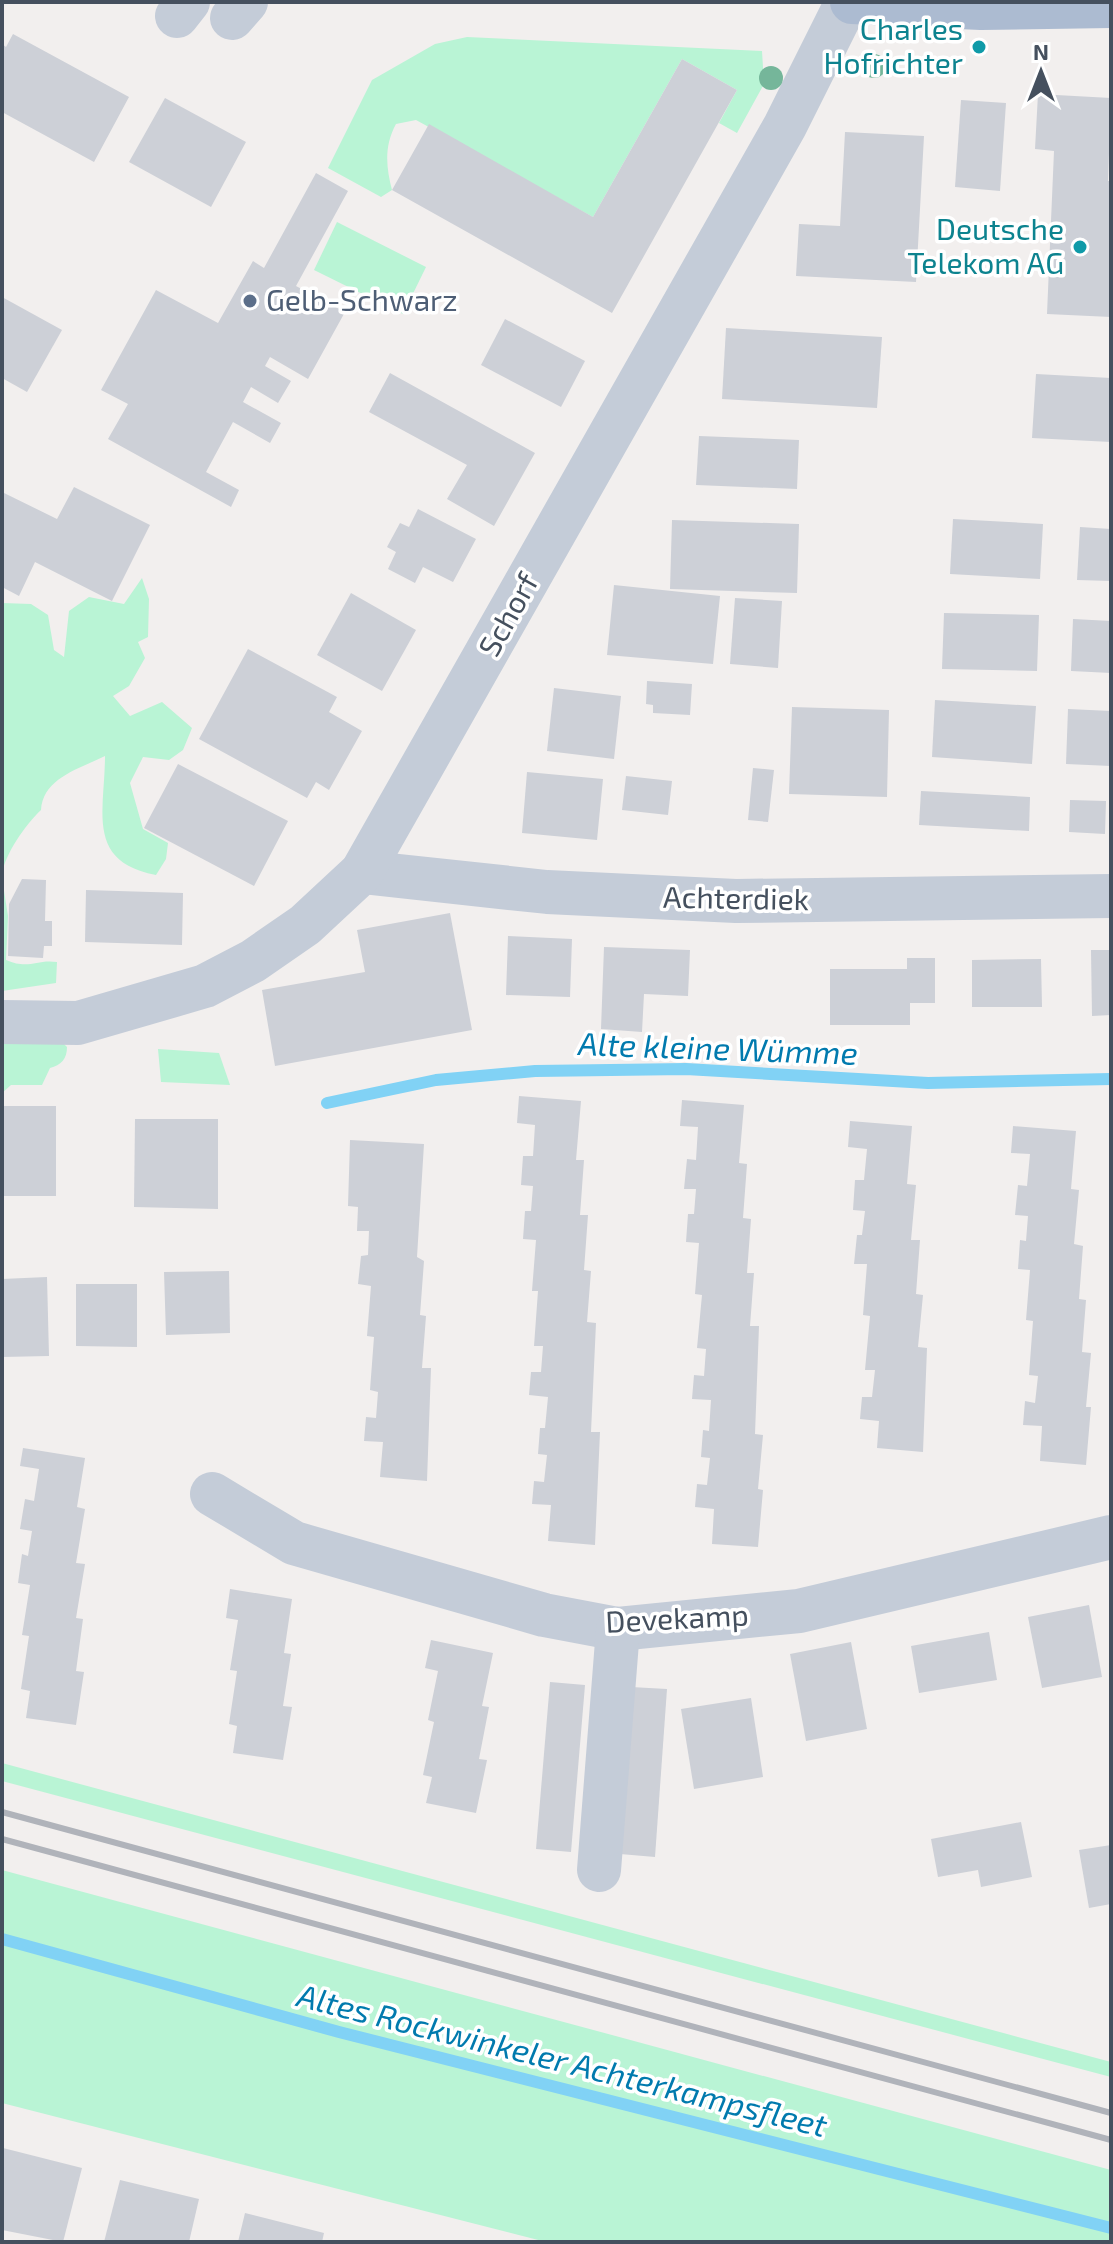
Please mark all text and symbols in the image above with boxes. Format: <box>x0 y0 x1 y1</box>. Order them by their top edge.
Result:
place label: Charles Hofrichter <box>823 10 963 80</box>
north arrow <box>1001 32 1081 112</box>
marker: Charles Hofrichter <box>970 38 988 56</box>
text: N <box>1033 38 1049 64</box>
place label: Deutsche Telekom AG <box>907 210 1064 280</box>
marker: Deutsche Telekom AG <box>1071 238 1089 256</box>
place label: Gelb-Schwarz <box>266 281 457 317</box>
marker: Gelb-Schwarz <box>241 292 259 310</box>
street label: Schorf <box>470 566 545 662</box>
street label: Achterdiek <box>663 878 809 916</box>
water label: Alte kleine Wümme <box>577 1023 859 1071</box>
street label: Devekamp <box>604 1595 749 1639</box>
water label: Altes Rockwinkeler Achterkampsfleet <box>293 1975 832 2145</box>

